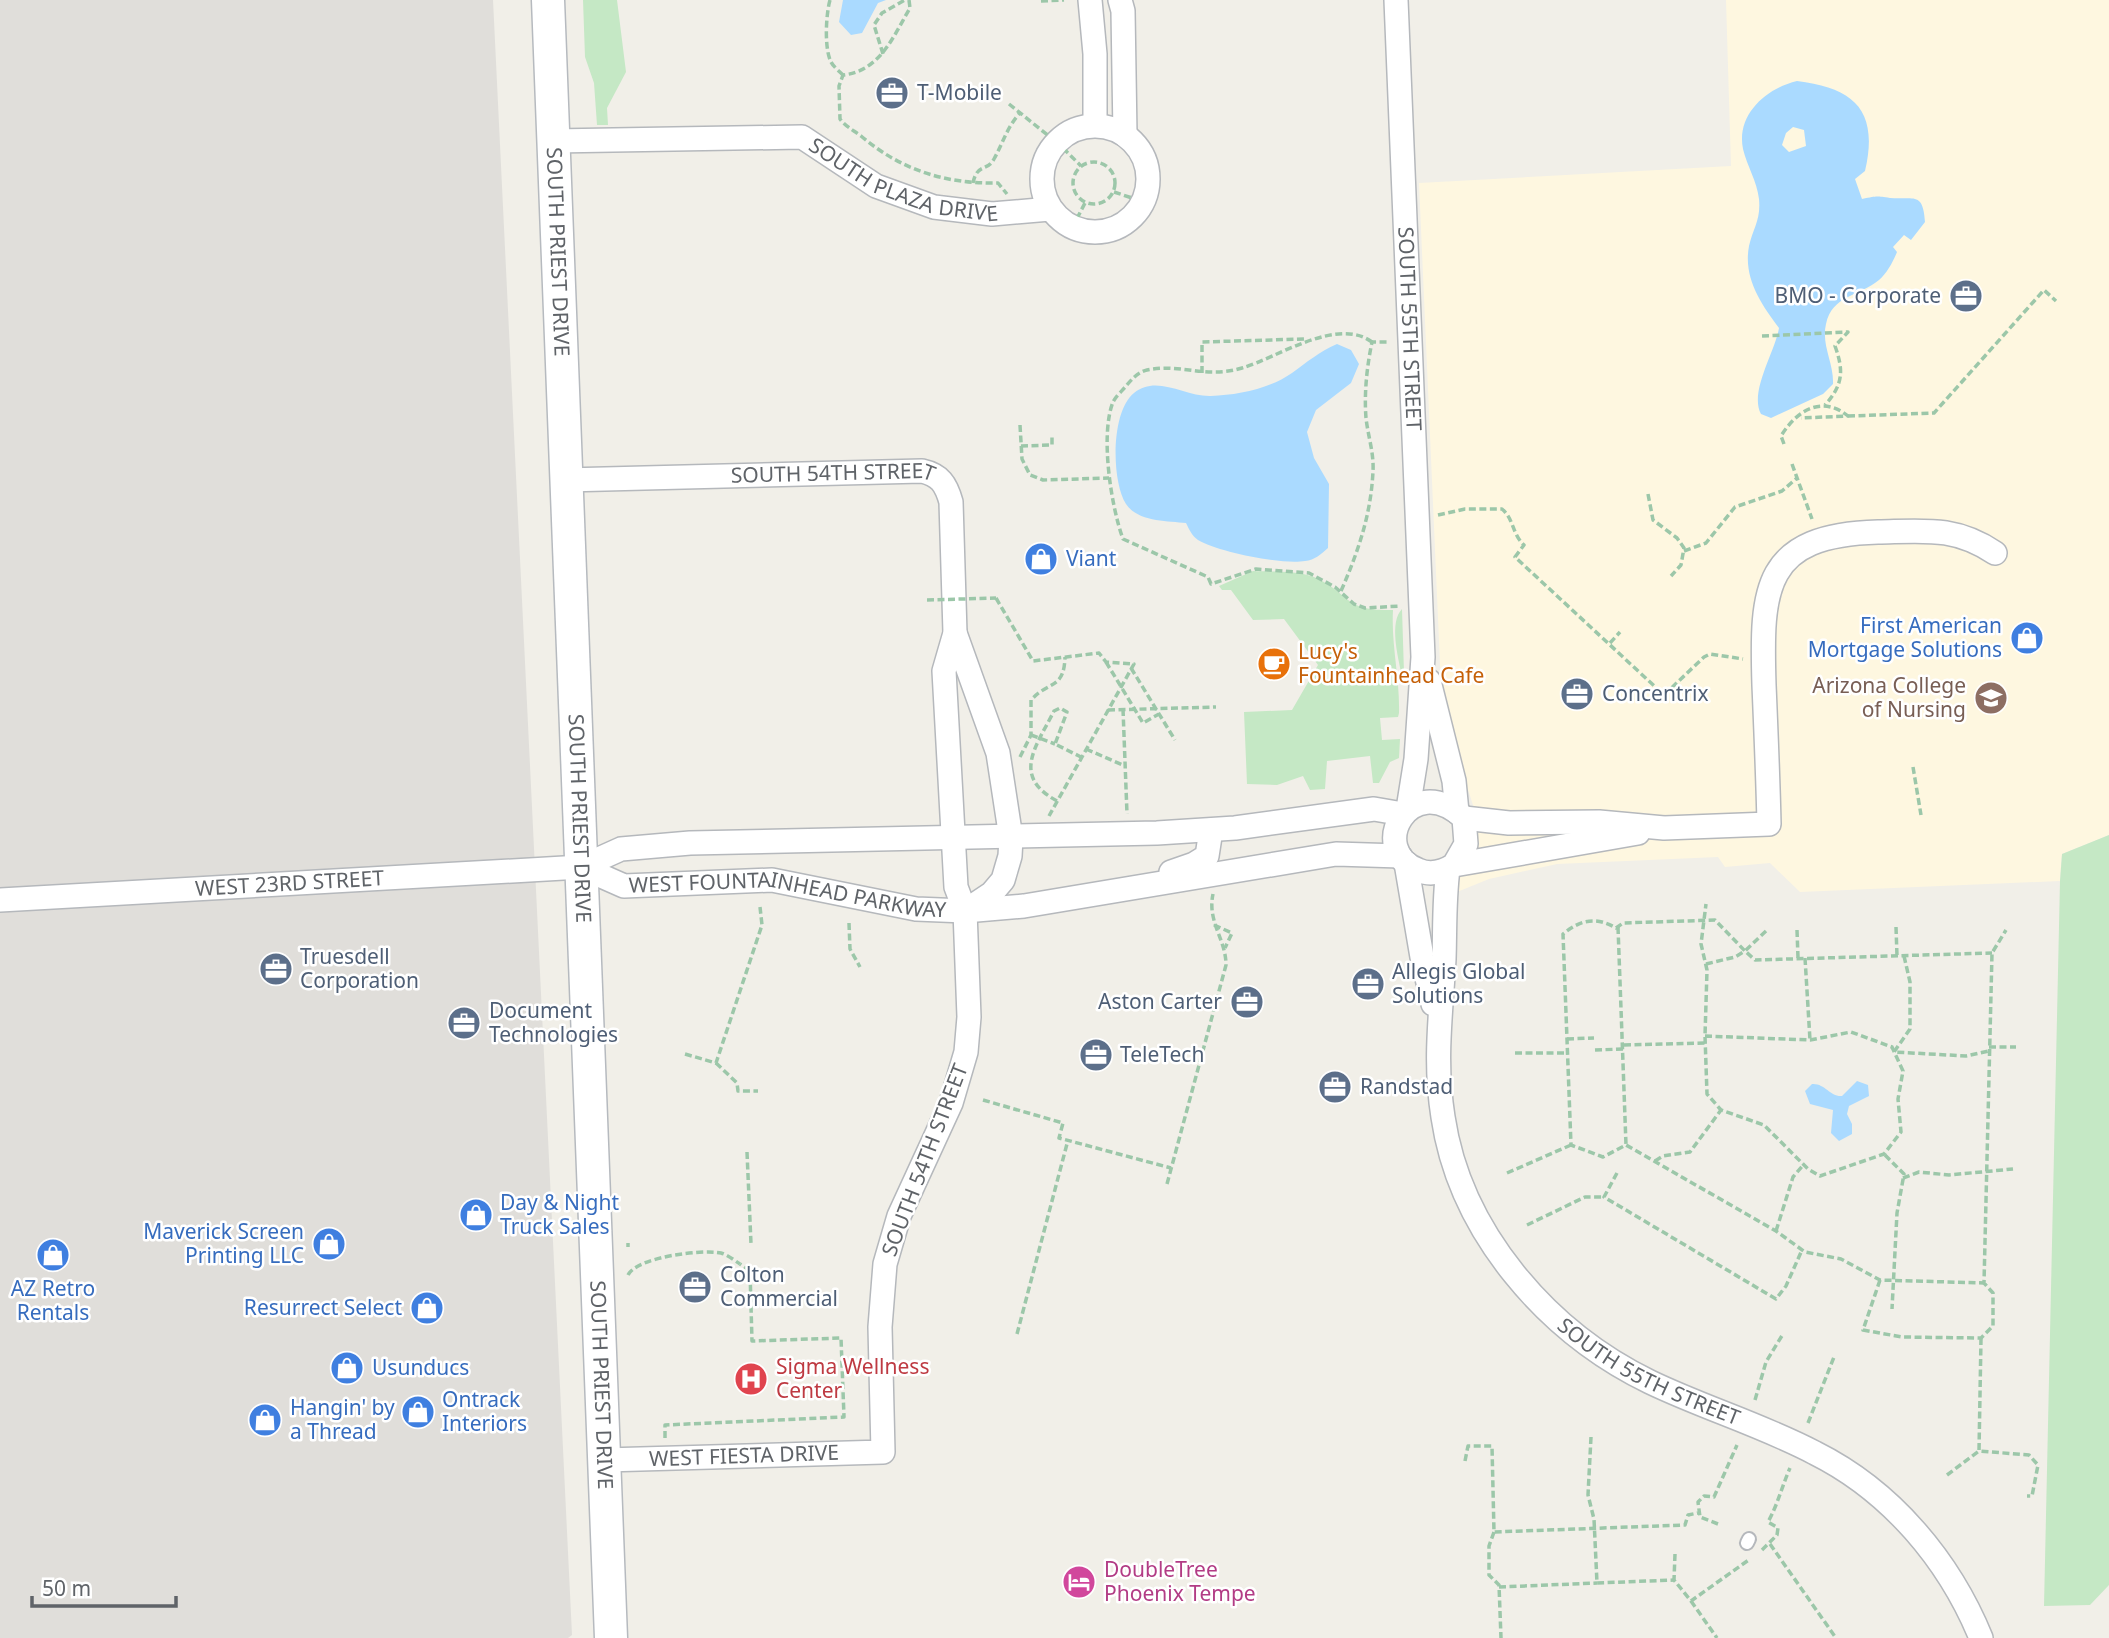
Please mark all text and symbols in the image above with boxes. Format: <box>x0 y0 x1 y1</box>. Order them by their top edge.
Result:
office icon: T-Mobile <box>873 74 911 112</box>
place label: T-Mobile <box>917 78 1002 106</box>
street label: SOUTH PLAZA DRIVE <box>804 131 999 227</box>
street label: SOUTH PRIEST DRIVE <box>541 147 577 357</box>
street label: SOUTH 55TH STREET <box>1392 226 1429 432</box>
office icon: BMO - Corporate <box>1947 277 1985 315</box>
place label: BMO - Corporate <box>1774 281 1941 309</box>
street label: SOUTH 54TH STREET <box>731 456 940 489</box>
shop icon: Viant <box>1022 540 1060 578</box>
place label: Viant <box>1066 544 1117 572</box>
place label: First American Mortgage Solutions <box>1808 611 2002 663</box>
shop icon: First American Mortgage Solutions <box>2008 619 2046 657</box>
place label: Lucy's Fountainhead Cafe <box>1298 637 1484 689</box>
cafe icon: Lucy's Fountainhead Cafe <box>1255 645 1293 683</box>
place label: Arizona College of Nursing <box>1812 671 1966 723</box>
office icon: Concentrix <box>1558 675 1596 713</box>
place label: Concentrix <box>1602 679 1709 707</box>
school or university icon: Arizona College of Nursing <box>1972 679 2010 717</box>
street label: SOUTH PRIEST DRIVE <box>562 713 598 923</box>
street label: WEST 23RD STREET <box>194 863 385 902</box>
street label: WEST FOUNTAINHEAD PARKWAY <box>628 865 947 923</box>
place label: Truesdell Corporation <box>300 942 419 994</box>
office icon: Truesdell Corporation <box>257 950 295 988</box>
place label: Allegis Global Solutions <box>1392 957 1525 1009</box>
office icon: Allegis Global Solutions <box>1349 965 1387 1003</box>
office icon: Aston Carter <box>1228 983 1266 1021</box>
place label: Aston Carter <box>1098 987 1222 1015</box>
place label: Document Technologies <box>489 996 618 1048</box>
office icon: Document Technologies <box>445 1004 483 1042</box>
office icon: TeleTech <box>1077 1036 1115 1074</box>
place label: TeleTech <box>1120 1040 1204 1068</box>
street label: SOUTH 54TH STREET <box>874 1059 974 1260</box>
office icon: Randstad <box>1316 1068 1354 1106</box>
place label: Randstad <box>1360 1072 1453 1100</box>
place label: Day & Night Truck Sales <box>500 1188 619 1240</box>
shop icon: Day & Night Truck Sales <box>457 1196 495 1234</box>
place label: Maverick Screen Printing LLC <box>143 1217 304 1269</box>
shop icon: Maverick Screen Printing LLC <box>310 1225 348 1263</box>
shop icon: AZ Retro Rentals <box>34 1236 72 1274</box>
place label: Colton Commercial <box>720 1260 838 1312</box>
office icon: Colton Commercial <box>676 1268 714 1306</box>
place label: AZ Retro Rentals <box>11 1274 95 1326</box>
street label: SOUTH PRIEST DRIVE <box>584 1280 620 1490</box>
shop icon: Resurrect Select <box>408 1289 446 1327</box>
place label: Resurrect Select <box>244 1293 402 1321</box>
street label: SOUTH 55TH STREET <box>1552 1311 1745 1431</box>
shop icon: Usunducs <box>328 1349 366 1387</box>
place label: Sigma Wellness Center <box>776 1352 929 1404</box>
place label: Usunducs <box>372 1353 469 1381</box>
hospital icon: Sigma Wellness Center <box>732 1360 770 1398</box>
place label: Ontrack Interiors <box>442 1385 527 1437</box>
place label: Hangin' by a Thread <box>290 1393 395 1445</box>
shop icon: Ontrack Interiors <box>399 1393 437 1431</box>
shop icon: Hangin' by a Thread <box>246 1401 284 1439</box>
street label: WEST FIESTA DRIVE <box>649 1438 839 1472</box>
place label: DoubleTree Phoenix Tempe <box>1104 1555 1256 1607</box>
hotel icon: DoubleTree Phoenix Tempe <box>1060 1563 1098 1601</box>
scale bar <box>32 1564 175 1608</box>
text: 50 m <box>42 1574 91 1602</box>

